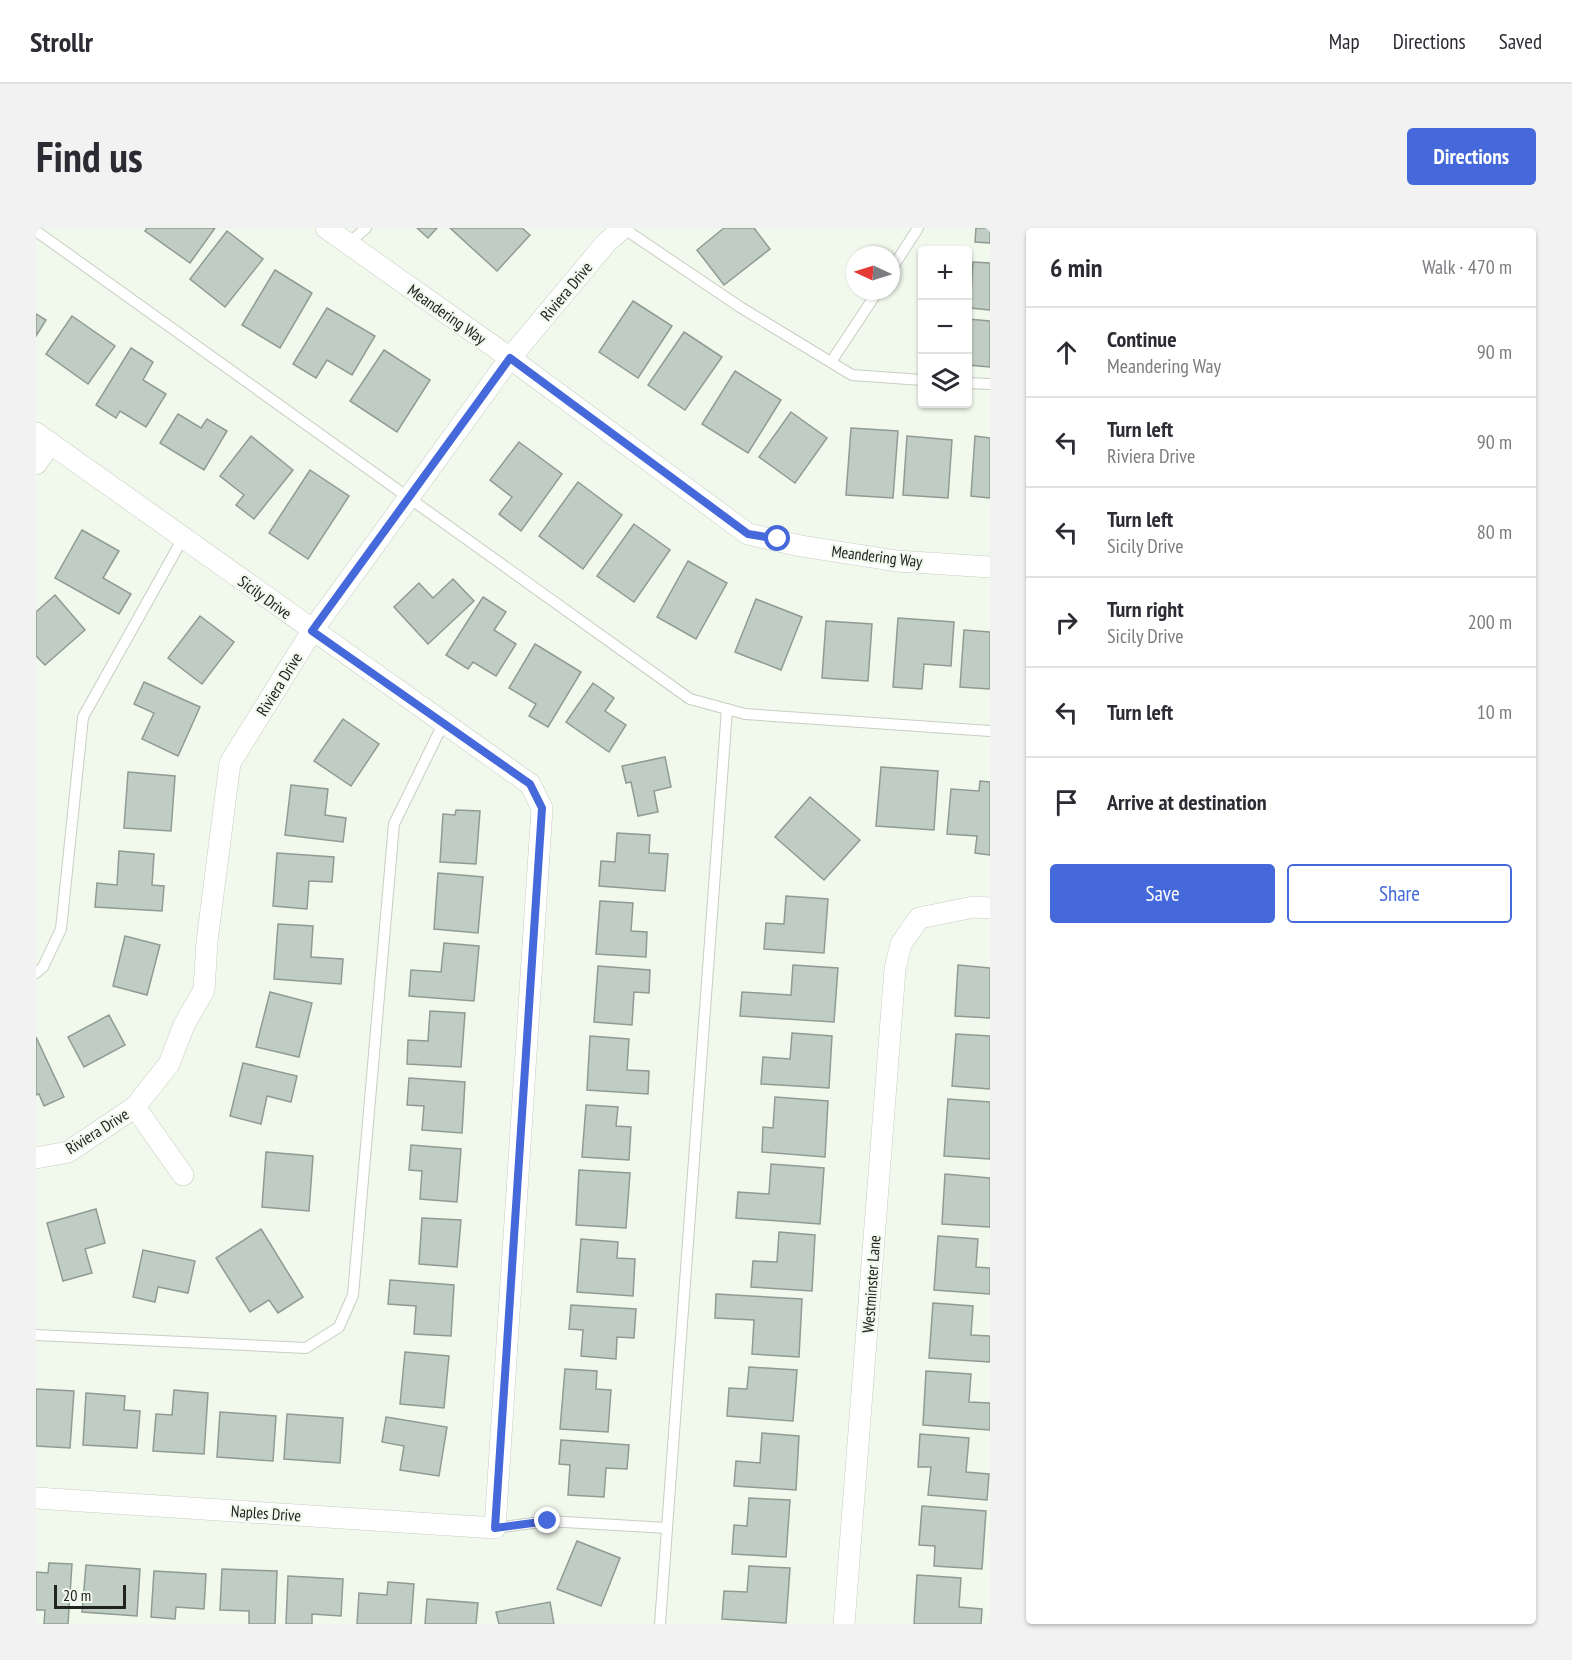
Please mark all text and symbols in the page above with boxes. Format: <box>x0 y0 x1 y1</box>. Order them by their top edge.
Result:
text: Strollr <box>30 23 93 60</box>
text: Map <box>1329 28 1360 55</box>
text: Directions <box>1393 28 1466 55</box>
text: Saved <box>1499 28 1542 55</box>
button: Directions <box>1407 128 1536 185</box>
text: Find us <box>36 129 143 184</box>
north arrow <box>846 246 900 300</box>
map controls <box>918 246 972 408</box>
button: + <box>918 246 972 300</box>
text: 6 min <box>1050 251 1103 284</box>
text: Walk · 470 m <box>1422 254 1512 280</box>
street label: Riviera Drive <box>536 257 596 325</box>
street label: Meandering Way <box>404 280 490 348</box>
button: − <box>918 300 972 354</box>
text: Continue <box>1107 325 1177 353</box>
icon: ahead <box>1050 336 1083 369</box>
text: 90 m <box>1477 339 1512 365</box>
text: Meandering Way <box>1107 353 1221 379</box>
button: layers <box>918 354 972 408</box>
text: Turn left <box>1107 415 1173 443</box>
icon: left <box>1050 426 1083 459</box>
text: 90 m <box>1477 429 1512 455</box>
text: Riviera Drive <box>1107 443 1195 469</box>
text: Turn left <box>1107 505 1173 533</box>
icon: left <box>1050 516 1083 549</box>
text: 80 m <box>1477 519 1512 545</box>
route start <box>764 525 790 551</box>
text: Sicily Drive <box>1107 533 1184 559</box>
street label: Meandering Way <box>830 541 924 571</box>
street label: Sicily Drive <box>234 571 296 623</box>
text: Turn right <box>1107 595 1184 623</box>
icon: right <box>1050 606 1083 639</box>
text: 200 m <box>1468 609 1512 635</box>
text: Sicily Drive <box>1107 623 1184 649</box>
street label: Riviera Drive <box>252 649 306 719</box>
icon: left <box>1050 696 1083 729</box>
text: Turn left <box>1107 698 1173 726</box>
text: 10 m <box>1477 699 1512 725</box>
icon: arrive <box>1050 786 1083 819</box>
text: Arrive at destination <box>1107 788 1267 816</box>
button: Save <box>1050 864 1275 923</box>
button: Share <box>1287 864 1512 923</box>
street label: Riviera Drive <box>62 1104 132 1158</box>
street label: Westminster Lane <box>858 1234 884 1334</box>
street label: Naples Drive <box>230 1501 302 1525</box>
route end <box>534 1507 560 1533</box>
scale bar <box>54 1582 126 1610</box>
text: 20 m <box>63 1585 91 1605</box>

